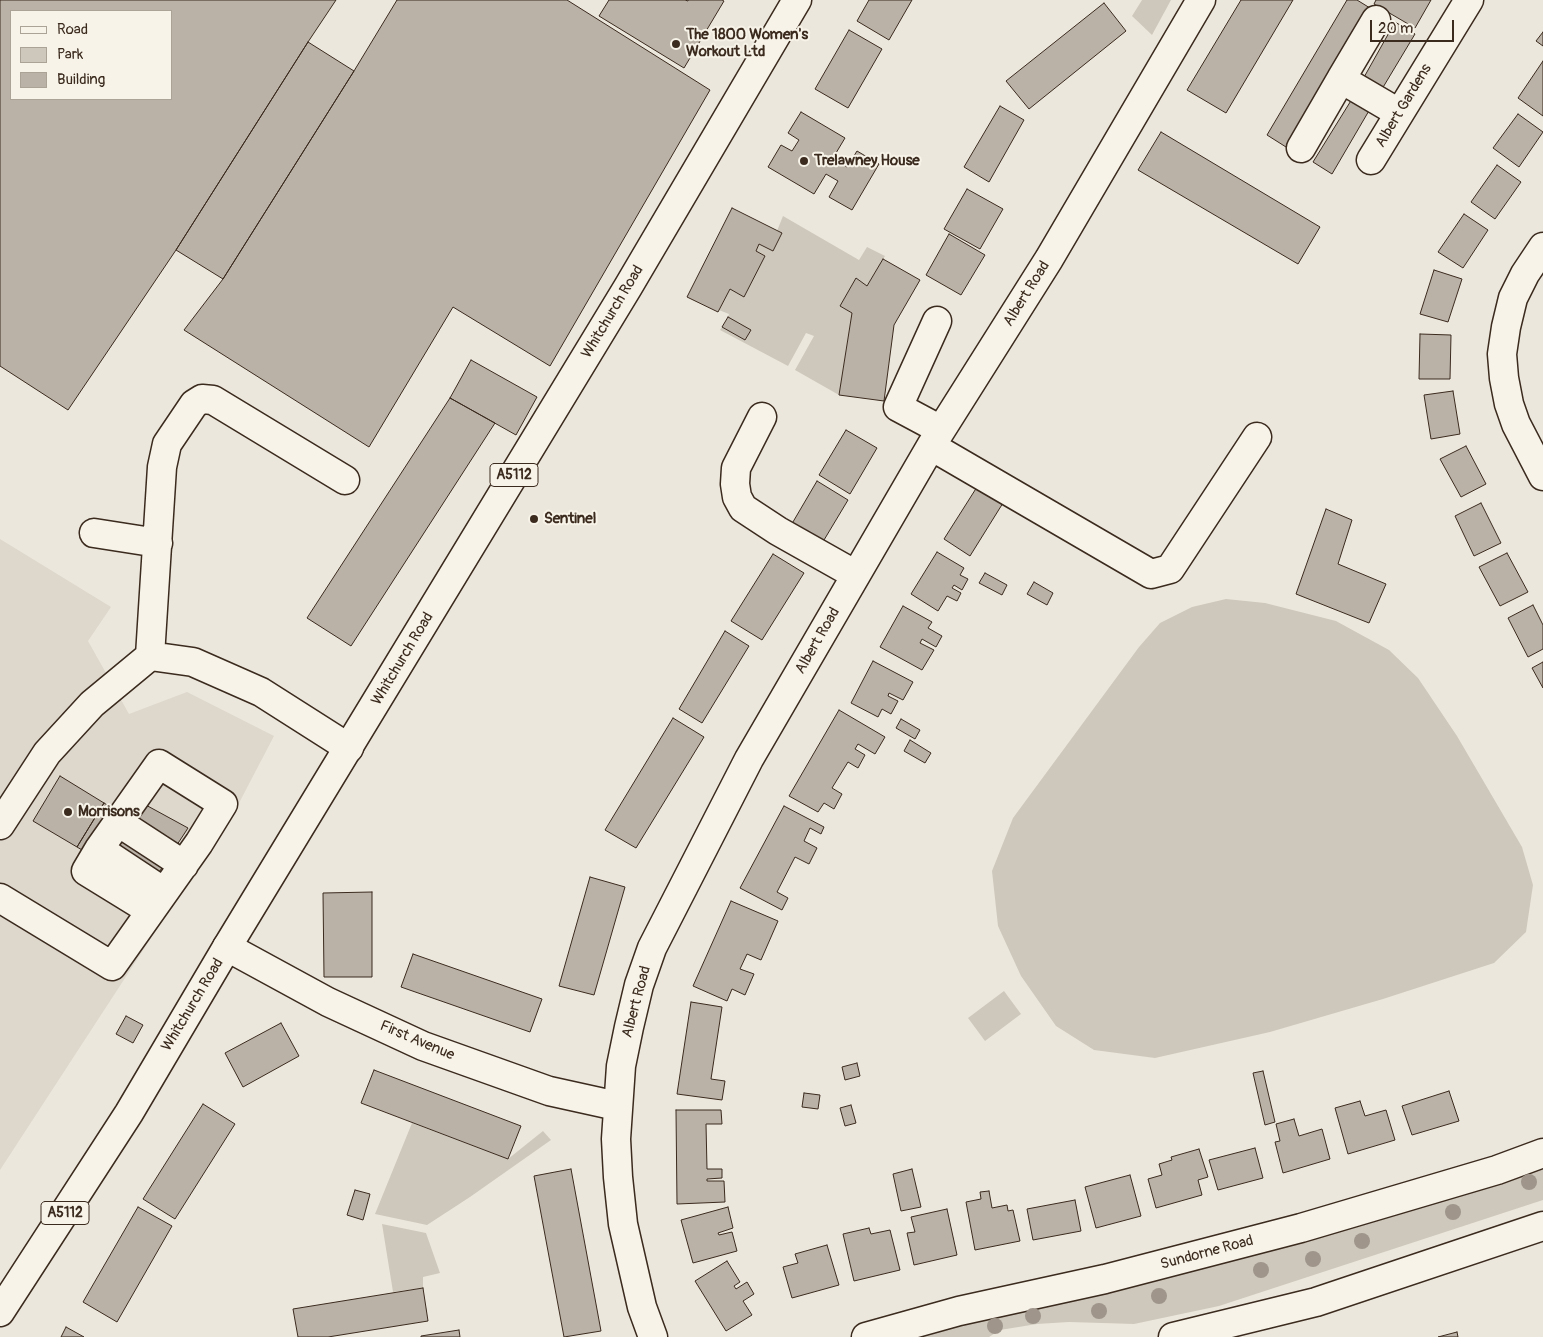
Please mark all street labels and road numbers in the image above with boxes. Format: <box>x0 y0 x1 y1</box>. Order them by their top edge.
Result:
street label: Albert Gardens <box>1372 61 1436 151</box>
street label: Albert Road <box>1000 258 1054 330</box>
street label: Whitchurch Road <box>578 262 648 362</box>
road number: A5112 <box>490 464 538 486</box>
street label: Albert Road <box>792 605 844 677</box>
street label: Whitchurch Road <box>368 609 438 709</box>
street label: Whitchurch Road <box>158 955 228 1055</box>
street label: Albert Road <box>619 964 655 1040</box>
street label: First Avenue <box>377 1017 457 1065</box>
road number: A5112 <box>41 1202 89 1224</box>
street label: Sundorne Road <box>1159 1232 1255 1274</box>

